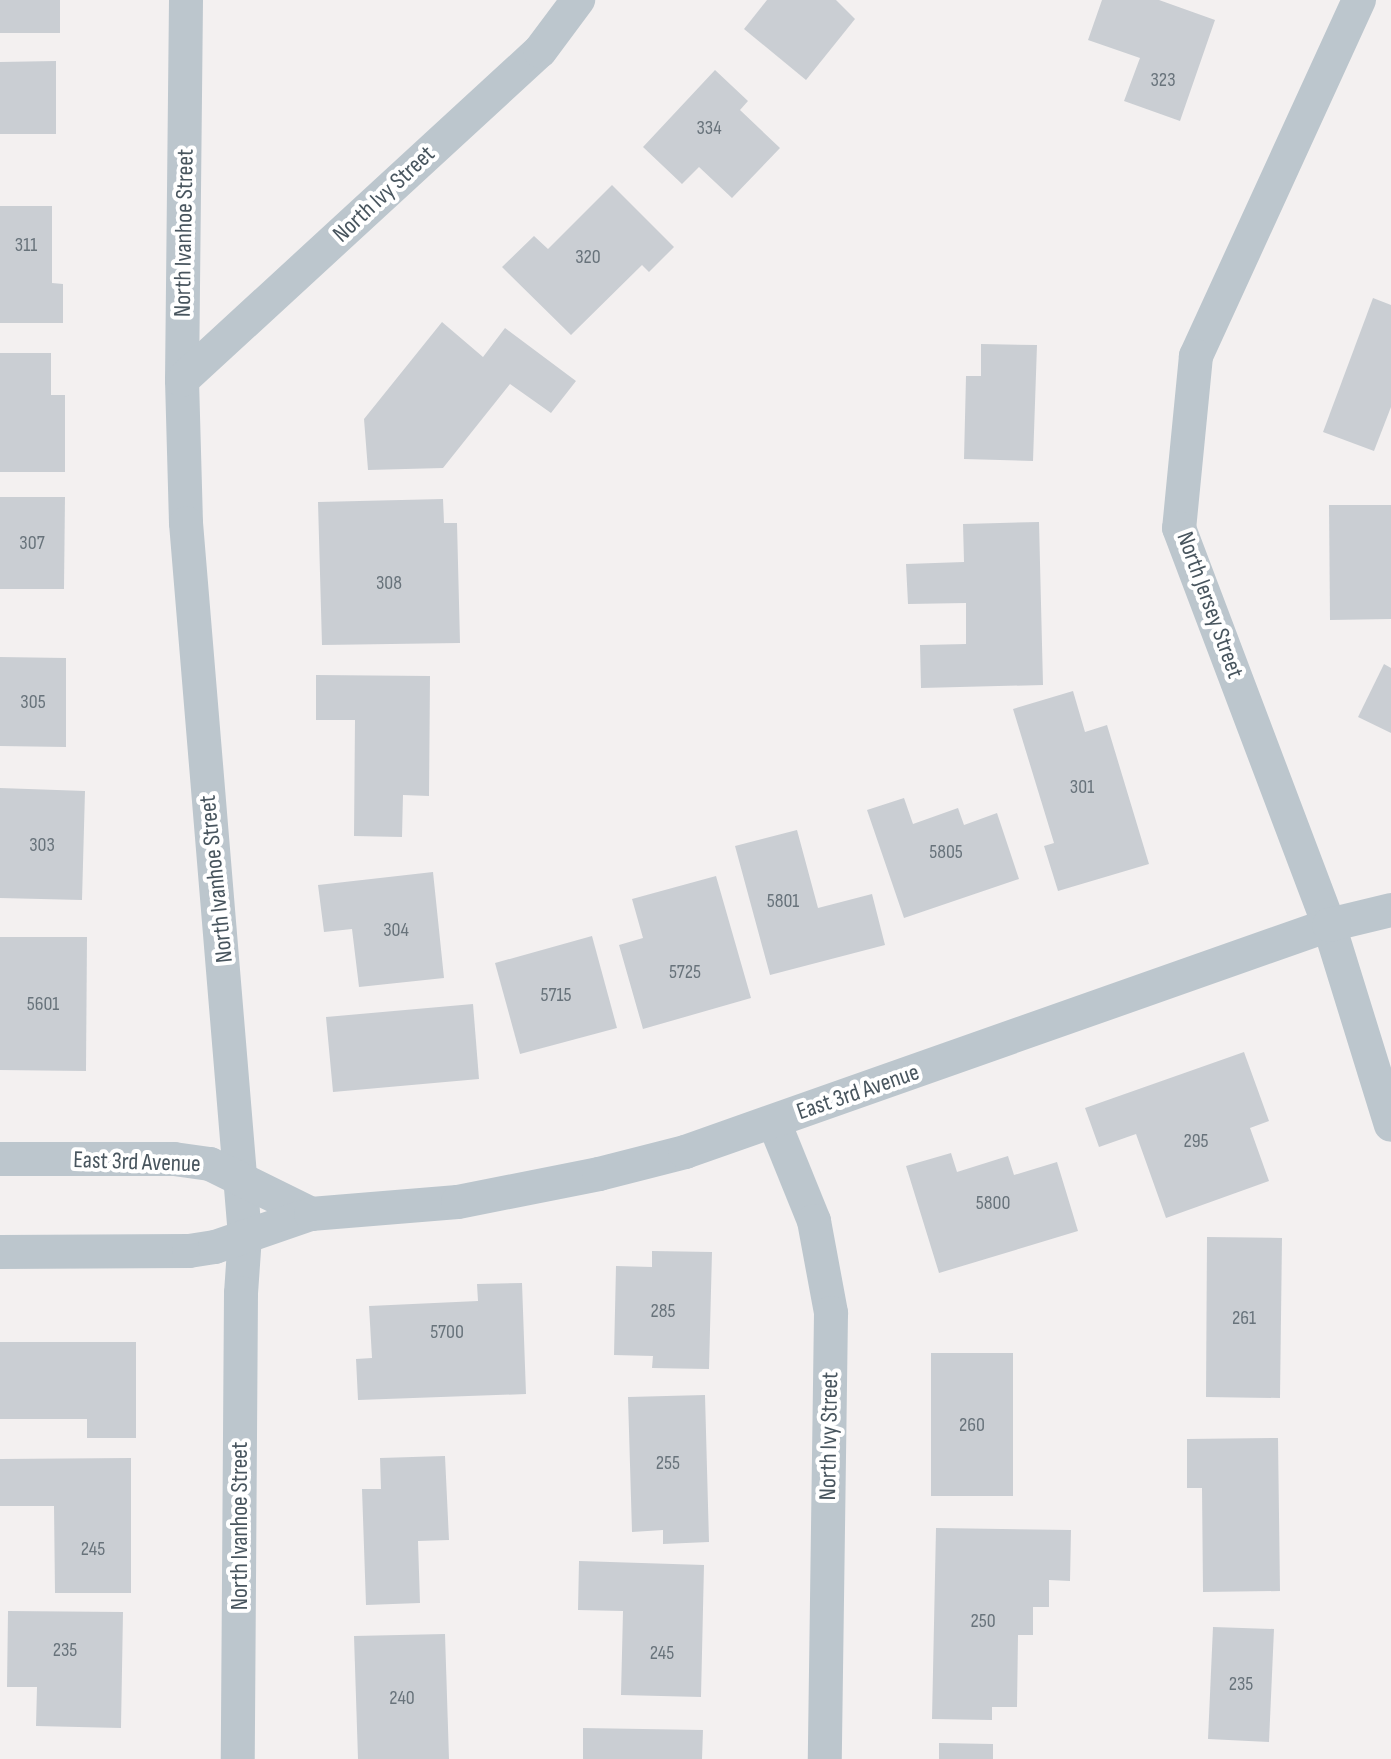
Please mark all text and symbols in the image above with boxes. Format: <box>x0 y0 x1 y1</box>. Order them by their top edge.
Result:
house number: 323 <box>1150 68 1176 92</box>
house number: 334 <box>696 116 722 140</box>
street label: North Ivy Street <box>327 140 441 248</box>
street label: North Ivanhoe Street <box>168 149 200 317</box>
house number: 311 <box>15 233 37 257</box>
house number: 320 <box>575 245 601 269</box>
street label: North Jersey Street <box>1170 528 1250 682</box>
house number: 307 <box>19 531 45 555</box>
house number: 308 <box>376 571 402 595</box>
house number: 305 <box>20 690 46 714</box>
house number: 301 <box>1070 775 1094 799</box>
street label: North Ivanhoe Street <box>193 794 239 964</box>
house number: 303 <box>29 833 55 857</box>
house number: 5805 <box>929 840 963 864</box>
house number: 5801 <box>767 889 799 913</box>
house number: 304 <box>383 918 409 942</box>
house number: 5725 <box>669 960 701 984</box>
house number: 5715 <box>540 983 572 1007</box>
house number: 5601 <box>27 992 59 1016</box>
street label: East 3rd Avenue <box>793 1058 923 1126</box>
house number: 295 <box>1183 1129 1209 1153</box>
street label: East 3rd Avenue <box>73 1145 201 1179</box>
house number: 5800 <box>976 1191 1010 1215</box>
house number: 285 <box>650 1299 676 1323</box>
house number: 261 <box>1232 1306 1256 1330</box>
house number: 5700 <box>430 1320 464 1344</box>
street label: North Ivy Street <box>813 1371 845 1501</box>
house number: 260 <box>959 1413 985 1437</box>
street label: North Ivanhoe Street <box>226 1442 254 1610</box>
house number: 255 <box>656 1451 680 1475</box>
house number: 245 <box>81 1537 105 1561</box>
house number: 250 <box>970 1609 996 1633</box>
house number: 235 <box>53 1638 77 1662</box>
house number: 245 <box>650 1641 674 1665</box>
house number: 235 <box>1229 1672 1253 1696</box>
house number: 240 <box>389 1686 415 1710</box>

